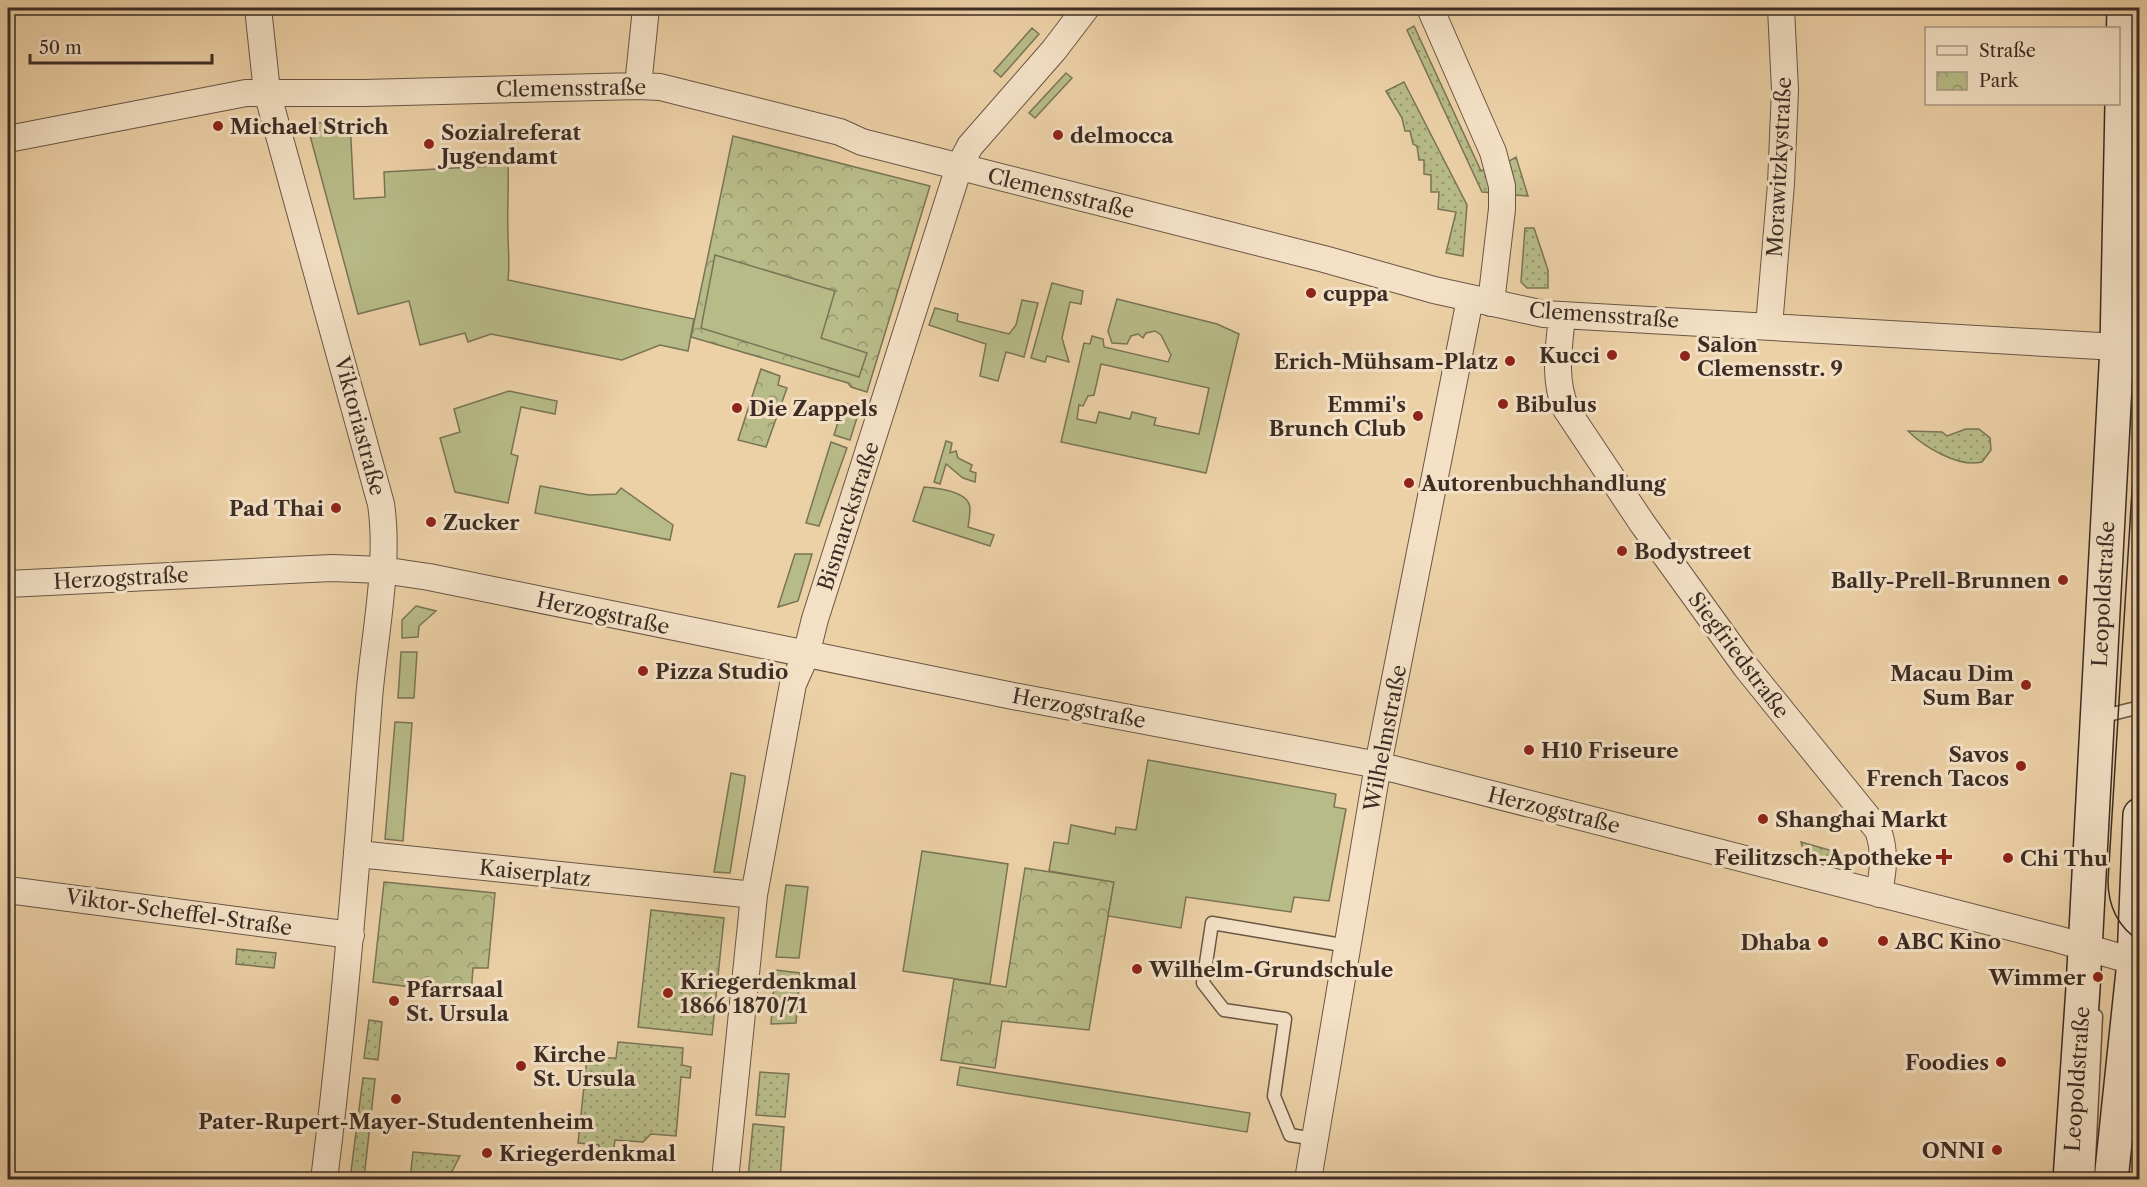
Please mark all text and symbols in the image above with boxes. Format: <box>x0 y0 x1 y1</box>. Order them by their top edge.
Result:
scale bar <box>30 27 212 65</box>
legend <box>1925 27 2120 105</box>
text: 50 m <box>39 37 82 59</box>
text: Straße <box>1979 40 2036 62</box>
text: Park <box>1979 70 2020 92</box>
street label: Clemensstraße <box>496 74 646 102</box>
street label: Morawitzkystraße <box>1762 76 1796 258</box>
place label: Michael Strich <box>230 114 389 139</box>
marker: Michael Strich <box>211 119 225 133</box>
place label: Sozialreferat Jugendamt <box>437 120 582 169</box>
place label: delmocca <box>1070 123 1174 148</box>
marker: delmocca <box>1051 128 1065 142</box>
marker: Sozialreferat Jugendamt <box>422 137 436 151</box>
street label: Clemensstraße <box>985 163 1137 223</box>
place label: cuppa <box>1323 281 1390 306</box>
marker: cuppa <box>1304 286 1318 300</box>
street label: Clemensstraße <box>1528 297 1680 333</box>
place label: Salon Clemensstr. 9 <box>1697 332 1843 381</box>
place label: Kucci <box>1539 343 1601 368</box>
marker: Kucci <box>1605 348 1619 362</box>
place label: Erich-Mühsam-Platz <box>1274 349 1498 374</box>
marker: Salon Clemensstr. 9 <box>1678 349 1692 363</box>
street label: Viktoriastraße <box>329 353 391 498</box>
marker: Erich-Mühsam-Platz <box>1503 354 1517 368</box>
place label: Emmi's Brunch Club <box>1269 392 1406 441</box>
place label: Bibulus <box>1515 392 1597 417</box>
place label: Die Zappels <box>749 396 878 421</box>
marker: Bibulus <box>1496 397 1510 411</box>
marker: Die Zappels <box>730 401 744 415</box>
marker: Emmi's Brunch Club <box>1411 409 1425 423</box>
street label: Bismarckstraße <box>812 438 884 594</box>
place label: Autorenbuchhandlung <box>1420 471 1667 496</box>
marker: Autorenbuchhandlung <box>1402 476 1416 490</box>
place label: Pad Thai <box>229 496 325 521</box>
marker: Pad Thai <box>329 501 343 515</box>
place label: Zucker <box>443 510 520 535</box>
marker: Zucker <box>424 515 438 529</box>
street label: Leopoldstraße <box>2087 521 2119 667</box>
place label: Bodystreet <box>1634 539 1752 564</box>
marker: Bodystreet <box>1615 544 1629 558</box>
street label: Herzogstraße <box>53 562 189 594</box>
place label: Bally-Prell-Brunnen <box>1831 568 2052 593</box>
marker: Bally-Prell-Brunnen <box>2056 573 2070 587</box>
street label: Herzogstraße <box>534 587 672 639</box>
street label: Siegfriedstraße <box>1683 587 1795 723</box>
place label: Pizza Studio <box>655 659 788 684</box>
place label: Macau Dim Sum Bar <box>1890 661 2015 710</box>
street label: Wilhelmstraße <box>1358 663 1411 814</box>
marker: Pizza Studio <box>636 664 650 678</box>
marker: Macau Dim Sum Bar <box>2019 678 2033 692</box>
street label: Herzogstraße <box>1010 683 1148 733</box>
place label: H10 Friseure <box>1541 738 1679 763</box>
place label: Savos French Tacos <box>1866 742 2009 791</box>
marker: H10 Friseure <box>1522 743 1536 757</box>
marker: Savos French Tacos <box>2014 759 2028 773</box>
street label: Herzogstraße <box>1485 781 1623 839</box>
place label: Shanghai Markt <box>1775 807 1948 832</box>
marker: Shanghai Markt <box>1756 812 1770 826</box>
place label: Feilitzsch-Apotheke <box>1714 845 1932 870</box>
place label: Chi Thu <box>2020 846 2108 871</box>
marker: Feilitzsch-Apotheke <box>1937 850 1951 864</box>
marker: Chi Thu <box>2001 851 2015 865</box>
street label: Kaiserplatz <box>478 855 592 891</box>
street label: Viktor-Scheffel-Straße <box>63 884 294 940</box>
place label: ABC Kino <box>1894 929 2001 954</box>
place label: Dhaba <box>1741 930 1812 955</box>
marker: ABC Kino <box>1876 934 1890 948</box>
marker: Dhaba <box>1816 935 1830 949</box>
place label: Wilhelm-Grundschule <box>1148 957 1393 982</box>
marker: Wilhelm-Grundschule <box>1130 962 1144 976</box>
place label: Wimmer <box>1988 965 2087 990</box>
place label: Kriegerdenkmal 1866 1870/71 <box>680 969 857 1018</box>
marker: Wimmer <box>2091 970 2105 984</box>
place label: Pfarrsaal St. Ursula <box>406 977 510 1026</box>
marker: Kriegerdenkmal 1866 1870/71 <box>661 986 675 1000</box>
marker: Pfarrsaal St. Ursula <box>387 994 401 1008</box>
street label: Leopoldstraße <box>2059 1005 2095 1153</box>
place label: Kirche St. Ursula <box>533 1042 637 1091</box>
place label: Foodies <box>1905 1050 1989 1075</box>
marker: Foodies <box>1994 1055 2008 1069</box>
marker: Kirche St. Ursula <box>514 1059 528 1073</box>
marker: Pater-Rupert-Mayer-Studentenheim <box>389 1092 403 1106</box>
place label: Pater-Rupert-Mayer-Studentenheim <box>198 1109 594 1134</box>
place label: ONNI <box>1922 1138 1985 1163</box>
place label: Kriegerdenkmal <box>499 1141 676 1166</box>
marker: ONNI <box>1990 1143 2004 1157</box>
marker: Kriegerdenkmal <box>480 1146 494 1160</box>

